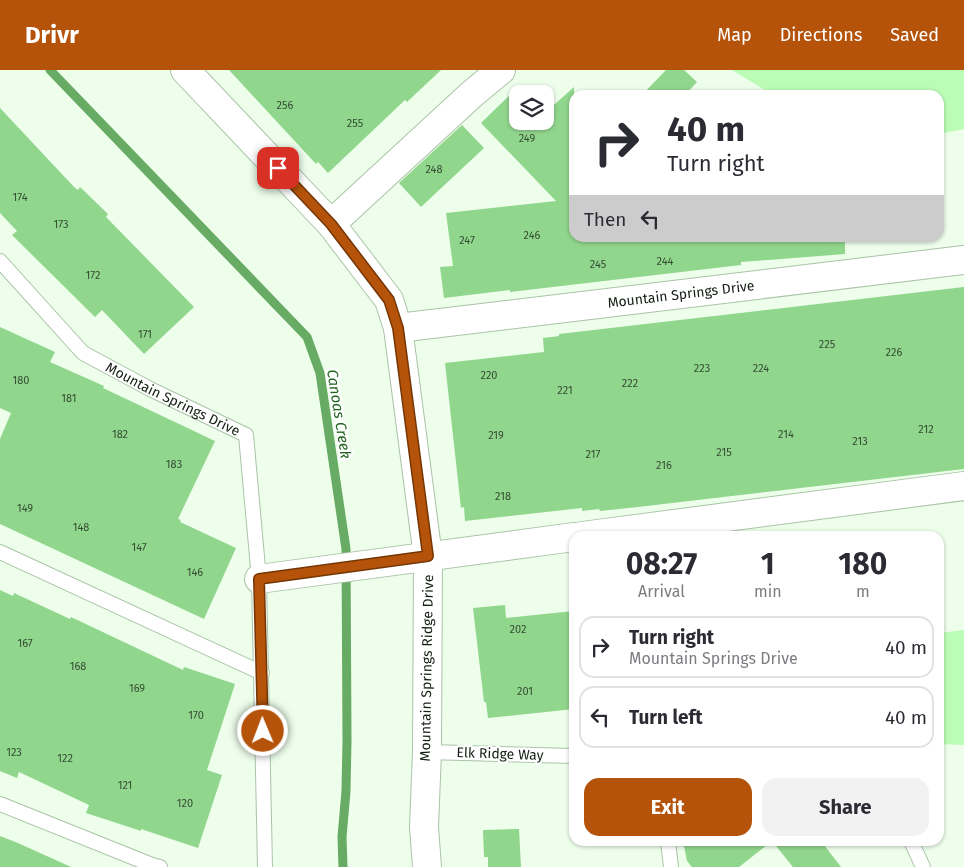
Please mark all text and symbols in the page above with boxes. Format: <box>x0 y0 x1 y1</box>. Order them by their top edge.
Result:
text: Drivr <box>25 21 79 49</box>
text: Map <box>717 24 752 46</box>
text: Directions <box>780 24 862 46</box>
text: Saved <box>890 24 939 46</box>
map controls <box>509 85 554 130</box>
button: layers <box>509 85 554 130</box>
house number: 256 <box>277 99 294 112</box>
text: 40 m <box>667 108 745 150</box>
icon: right <box>584 110 649 175</box>
house number: 255 <box>347 117 364 130</box>
house number: 249 <box>519 132 535 145</box>
pin <box>257 147 299 189</box>
text: Turn right <box>667 150 764 177</box>
icon: arrive <box>264 154 292 182</box>
house number: 248 <box>425 163 443 176</box>
house number: 174 <box>12 191 28 204</box>
icon: left <box>636 205 664 233</box>
text: Then <box>584 208 626 231</box>
house number: 173 <box>53 218 69 231</box>
house number: 246 <box>524 229 541 242</box>
house number: 247 <box>459 234 475 247</box>
house number: 244 <box>657 255 674 268</box>
house number: 245 <box>590 258 607 271</box>
house number: 172 <box>86 269 100 282</box>
street label: Mountain Springs Drive <box>607 277 755 311</box>
house number: 171 <box>138 328 152 341</box>
house number: 225 <box>819 338 836 351</box>
house number: 226 <box>886 346 903 359</box>
street label: Mountain Springs Drive <box>103 358 243 439</box>
house number: 223 <box>694 362 710 375</box>
house number: 224 <box>753 362 769 375</box>
water label: Canoas Creek <box>323 368 355 460</box>
house number: 220 <box>480 369 498 382</box>
house number: 180 <box>13 374 29 387</box>
house number: 222 <box>622 377 638 390</box>
house number: 221 <box>557 384 573 397</box>
house number: 181 <box>61 392 77 405</box>
house number: 212 <box>918 423 934 436</box>
house number: 182 <box>112 428 128 441</box>
house number: 214 <box>778 428 794 441</box>
house number: 219 <box>488 429 504 442</box>
house number: 213 <box>852 435 868 448</box>
house number: 215 <box>716 446 732 459</box>
house number: 217 <box>586 448 601 461</box>
house number: 183 <box>166 458 182 471</box>
house number: 216 <box>656 459 672 472</box>
house number: 218 <box>495 490 511 503</box>
house number: 149 <box>17 502 33 515</box>
house number: 148 <box>73 521 89 534</box>
house number: 147 <box>131 541 147 554</box>
text: 08:27 <box>626 546 697 582</box>
text: 1 <box>761 546 775 582</box>
text: 180 <box>838 546 887 582</box>
house number: 146 <box>187 566 203 579</box>
street label: Mountain Springs Ridge Drive <box>417 574 437 762</box>
text: Arrival <box>638 582 685 601</box>
text: min <box>754 582 782 601</box>
text: m <box>856 582 870 601</box>
house number: 202 <box>510 623 526 636</box>
text: Turn right <box>629 626 714 649</box>
icon: right <box>586 633 614 661</box>
text: 40 m <box>885 636 927 659</box>
house number: 167 <box>17 637 33 650</box>
text: Mountain Springs Drive <box>629 649 798 668</box>
house number: 168 <box>70 660 86 673</box>
house number: 169 <box>129 682 145 695</box>
house number: 201 <box>517 685 533 698</box>
icon: left <box>586 703 614 731</box>
position arrow <box>236 704 288 756</box>
text: Turn left <box>629 706 703 729</box>
text: 40 m <box>885 706 927 729</box>
house number: 170 <box>188 709 204 722</box>
street label: Elk Ridge Way <box>456 744 544 764</box>
house number: 123 <box>6 746 22 759</box>
house number: 122 <box>57 752 73 765</box>
button: Exit <box>584 778 752 836</box>
button: Share <box>762 778 929 836</box>
house number: 121 <box>118 779 132 792</box>
house number: 120 <box>177 797 193 810</box>

